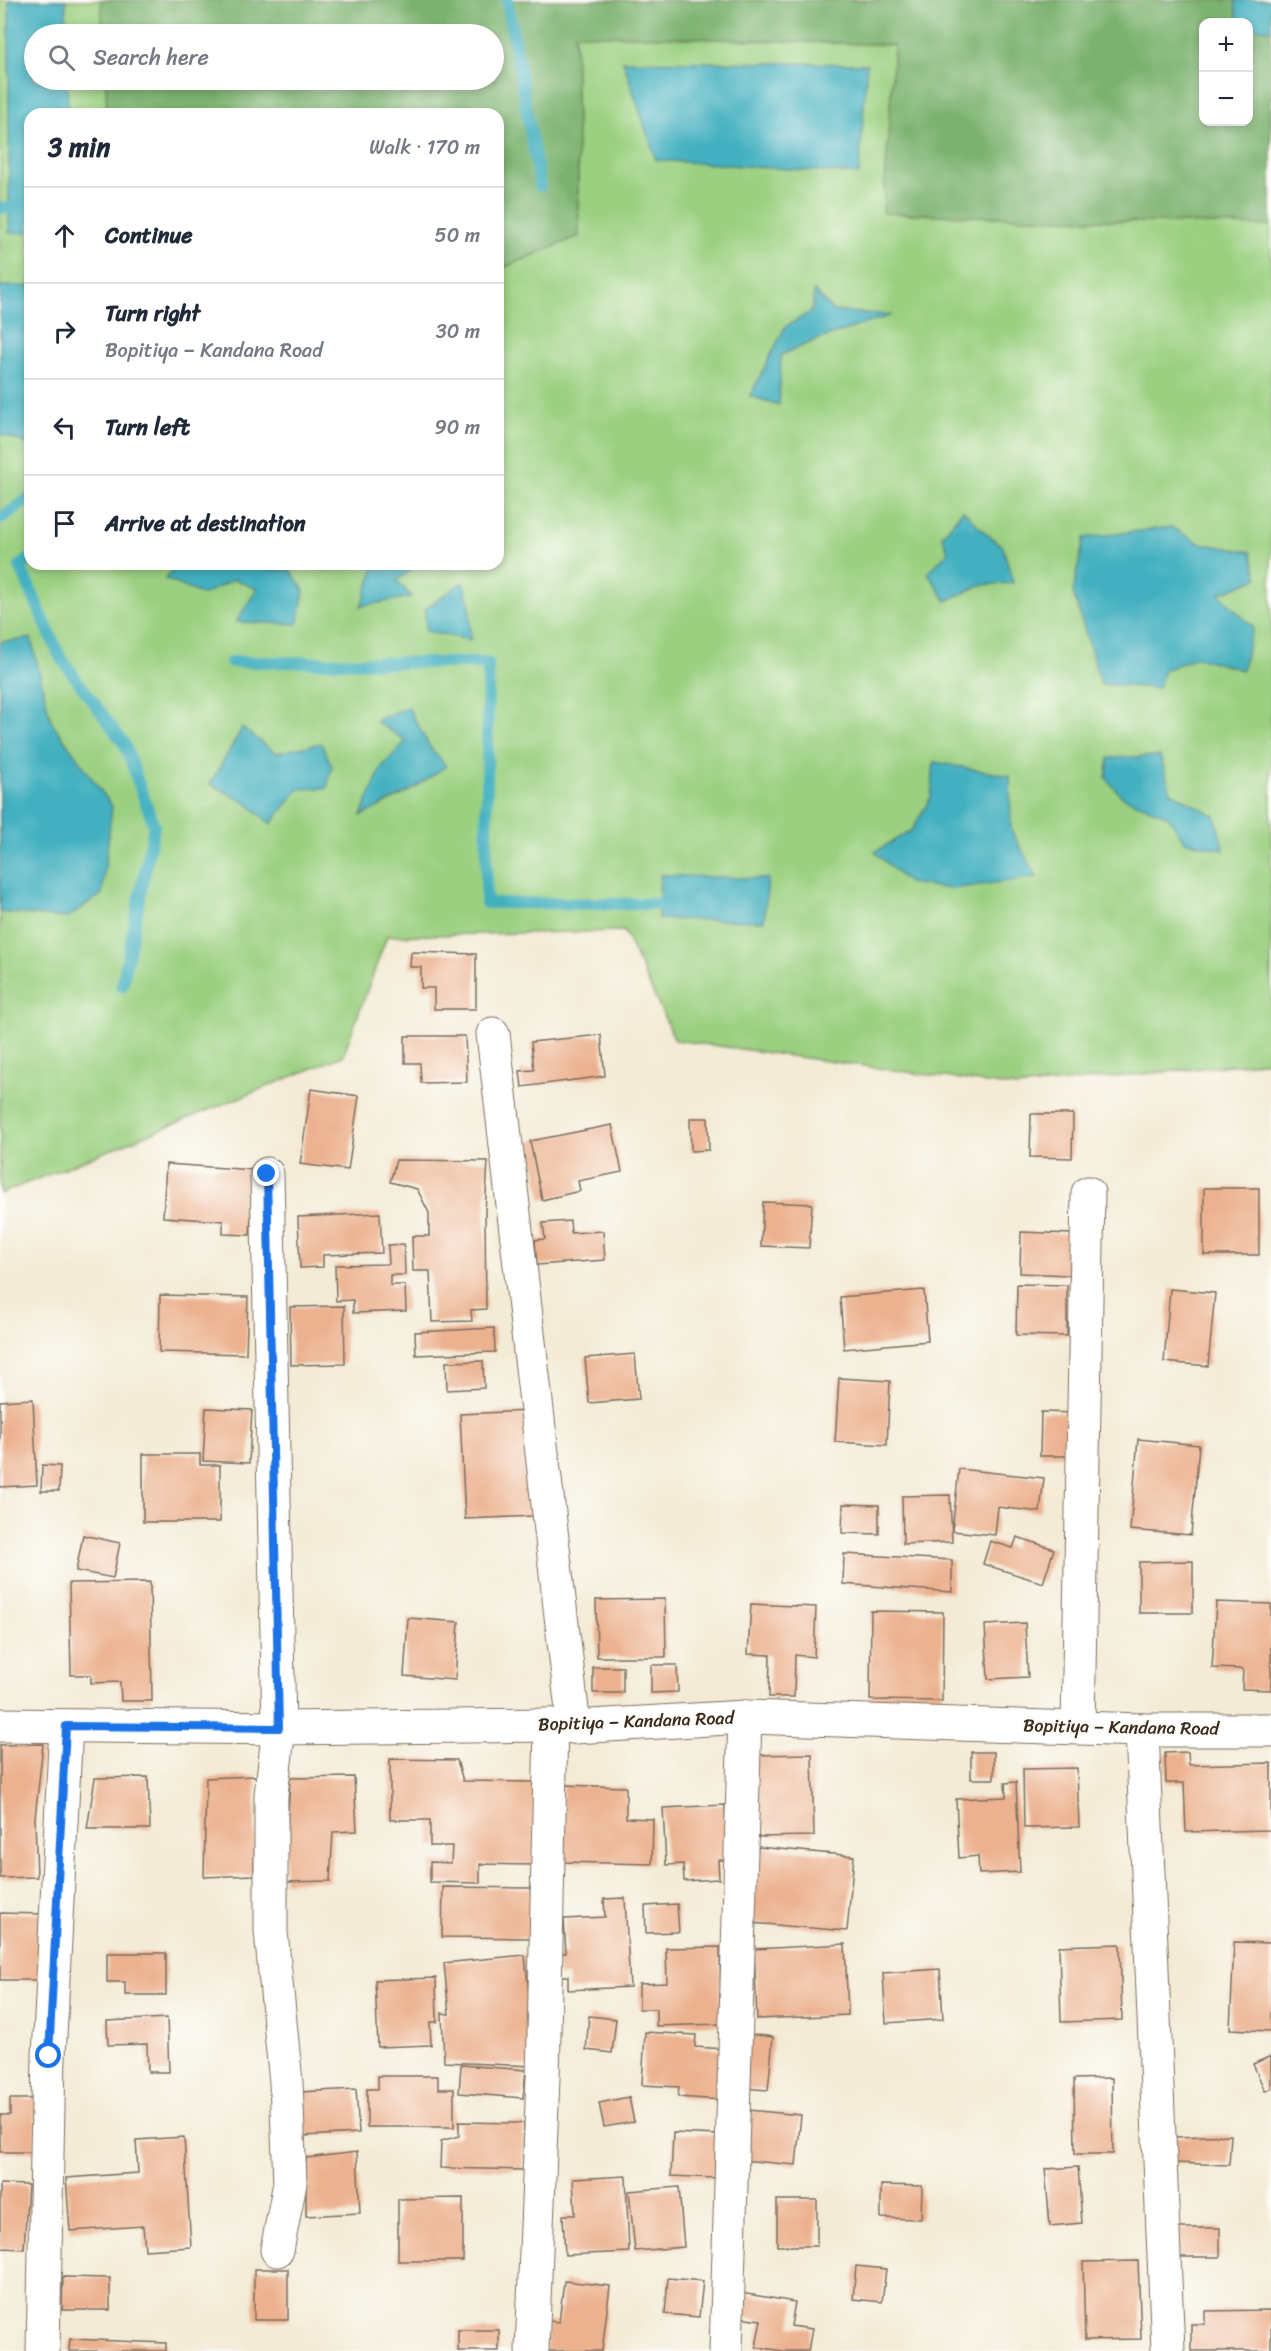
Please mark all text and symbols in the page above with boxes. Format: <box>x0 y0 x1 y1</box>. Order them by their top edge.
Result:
map controls <box>1199 18 1253 126</box>
button: + <box>1199 18 1253 72</box>
search box <box>24 24 504 90</box>
text: Search here <box>93 38 209 77</box>
icon: search <box>45 41 78 74</box>
button: − <box>1199 72 1253 126</box>
text: 3 min <box>48 124 110 170</box>
text: Walk · 170 m <box>369 130 480 165</box>
text: Continue <box>105 216 193 255</box>
text: 50 m <box>435 218 480 253</box>
icon: ahead <box>48 219 81 252</box>
text: Turn right <box>105 294 200 333</box>
text: 30 m <box>436 314 480 349</box>
icon: right <box>48 315 81 348</box>
text: Bopitiya – Kandana Road <box>105 333 323 368</box>
text: Turn left <box>105 408 190 447</box>
text: 90 m <box>435 410 480 445</box>
icon: left <box>48 411 81 444</box>
text: Arrive at destination <box>105 504 306 543</box>
icon: arrive <box>48 507 81 540</box>
route end <box>253 1160 279 1186</box>
street label: Bopitiya – Kandana Road <box>538 1702 736 1740</box>
street label: Bopitiya – Kandana Road <box>1023 1709 1221 1745</box>
route start <box>35 2042 61 2068</box>

